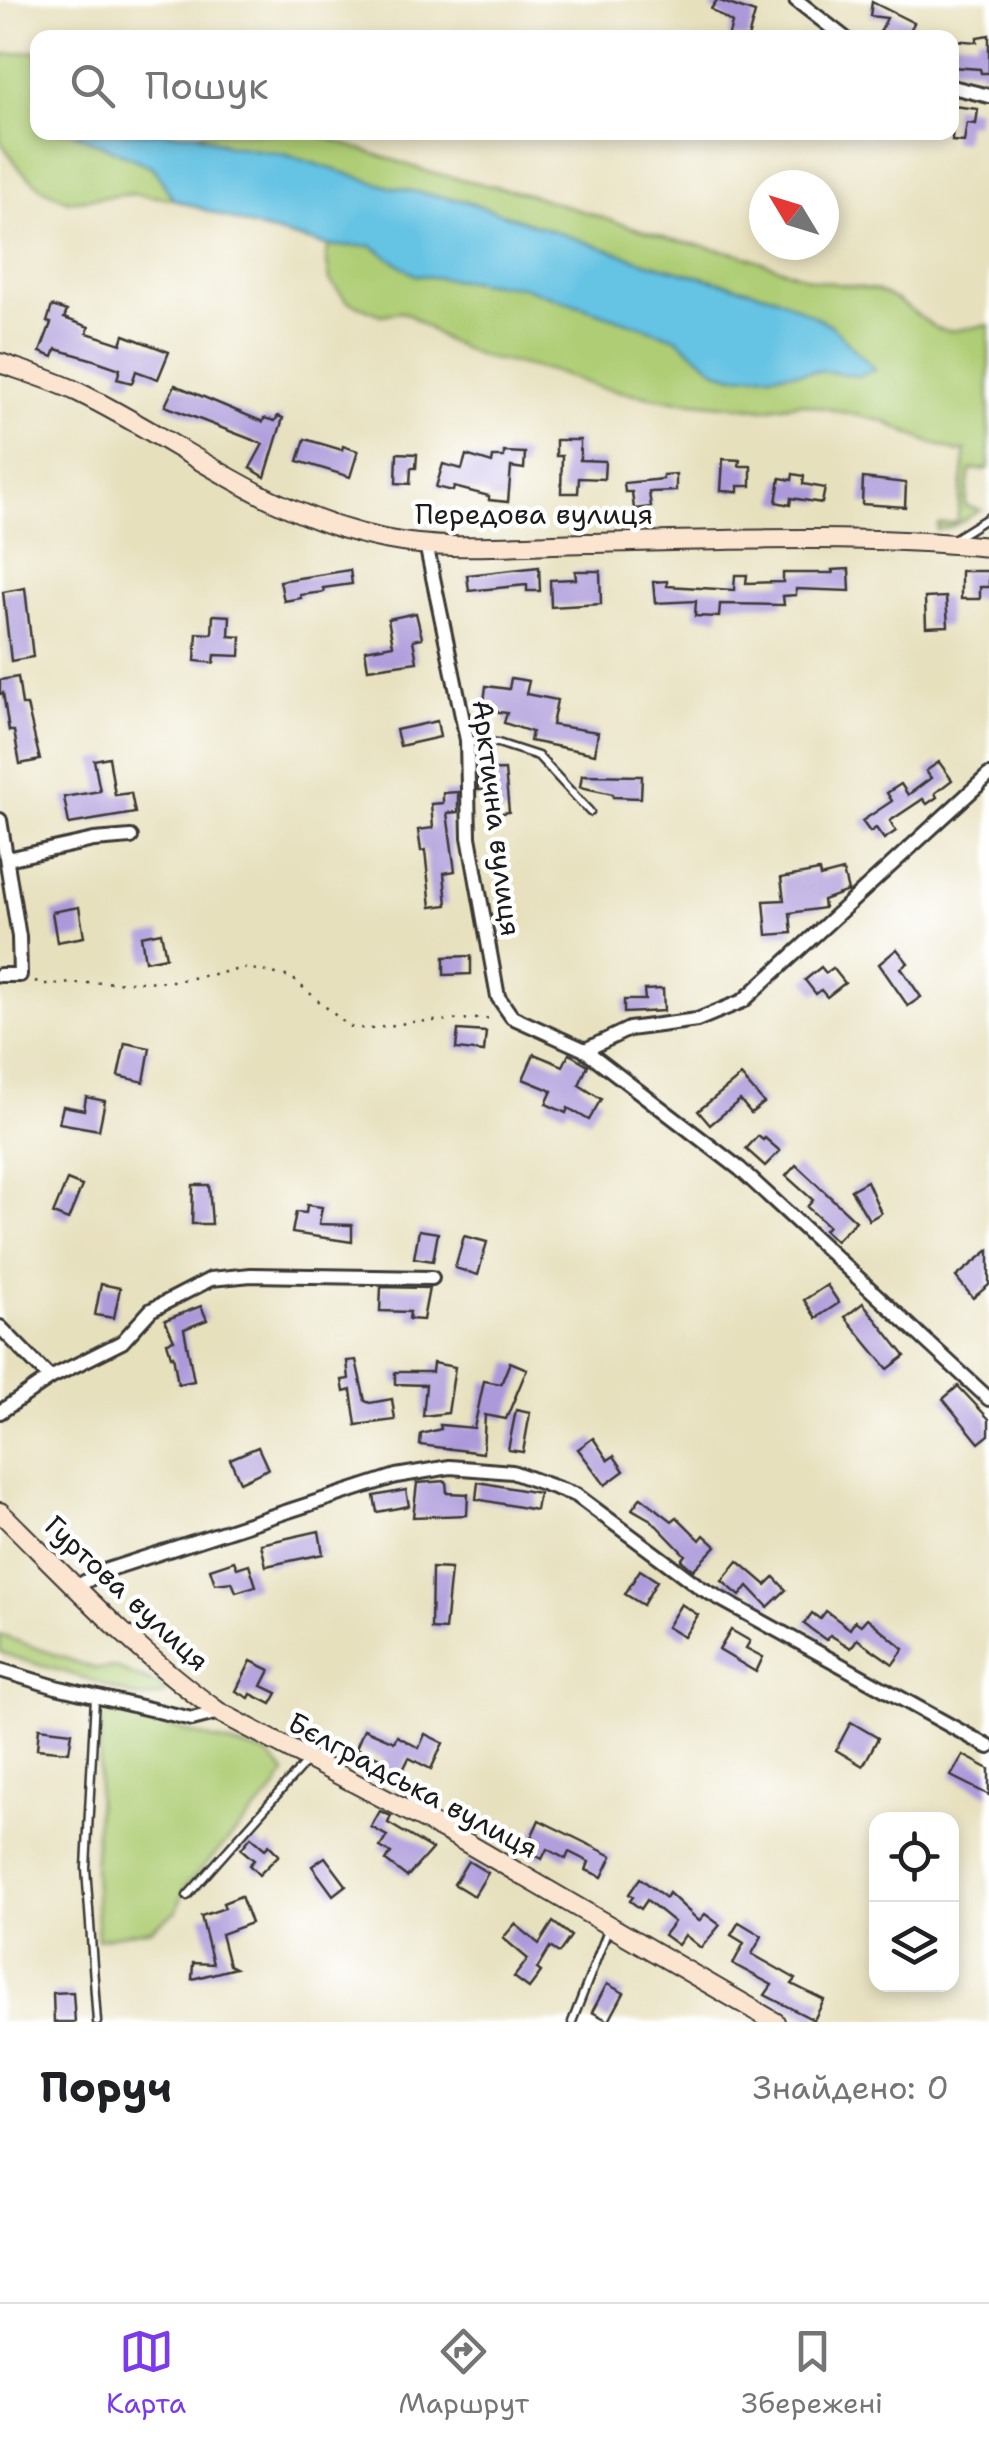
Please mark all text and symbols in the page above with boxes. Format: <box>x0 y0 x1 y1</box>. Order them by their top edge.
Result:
search box <box>30 30 959 140</box>
icon: search <box>65 58 120 113</box>
text: Пошук <box>145 60 268 111</box>
north arrow <box>749 170 839 260</box>
street label: Передова вулиця <box>415 495 653 533</box>
street label: Арктична вулиця <box>464 698 530 938</box>
street label: Гуртова вулиця <box>36 1507 218 1679</box>
street label: Бєлградська вулиця <box>281 1703 545 1867</box>
map controls <box>869 1812 959 1992</box>
button: locate <box>869 1812 959 1902</box>
button: layers <box>869 1902 959 1992</box>
text: Поруч <box>40 2059 172 2115</box>
text: Знайдено: 0 <box>753 2066 949 2109</box>
tab: Карта <box>106 2324 186 2422</box>
tab: Маршрут <box>398 2324 529 2422</box>
tab: Збережені <box>741 2324 883 2422</box>

